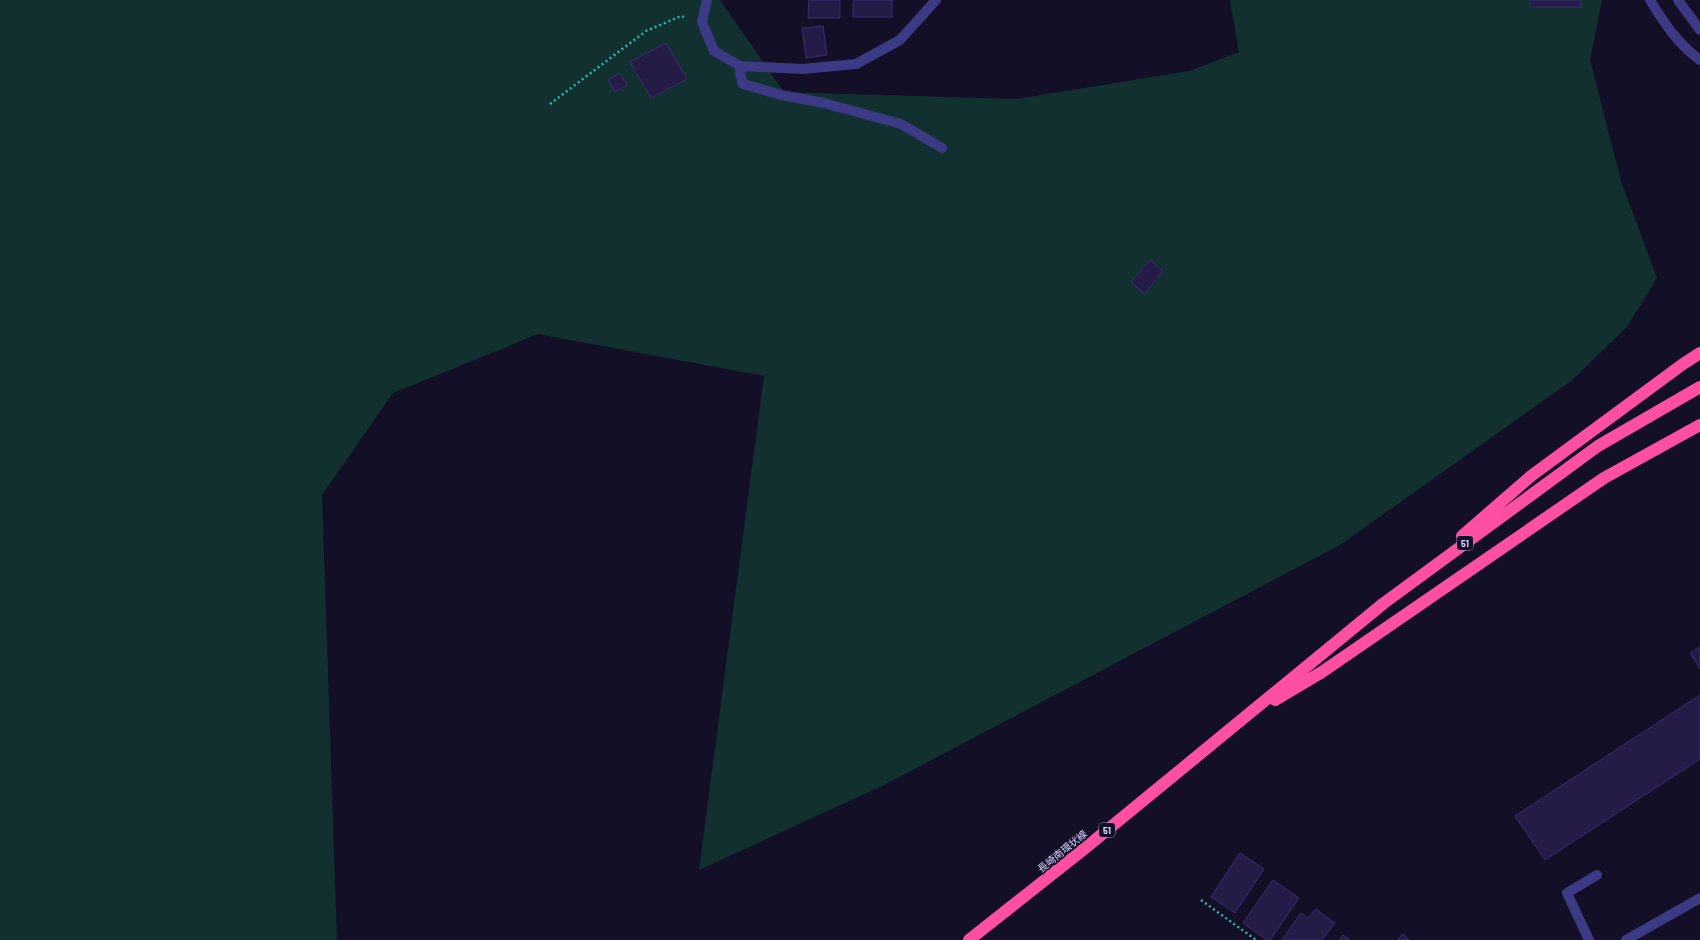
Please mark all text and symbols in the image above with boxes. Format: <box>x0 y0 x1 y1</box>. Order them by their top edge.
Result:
road number: 51 <box>1457 536 1473 550</box>
road number: 51 <box>1099 823 1115 837</box>
street label: 長崎南環状線 <box>1035 827 1089 875</box>

